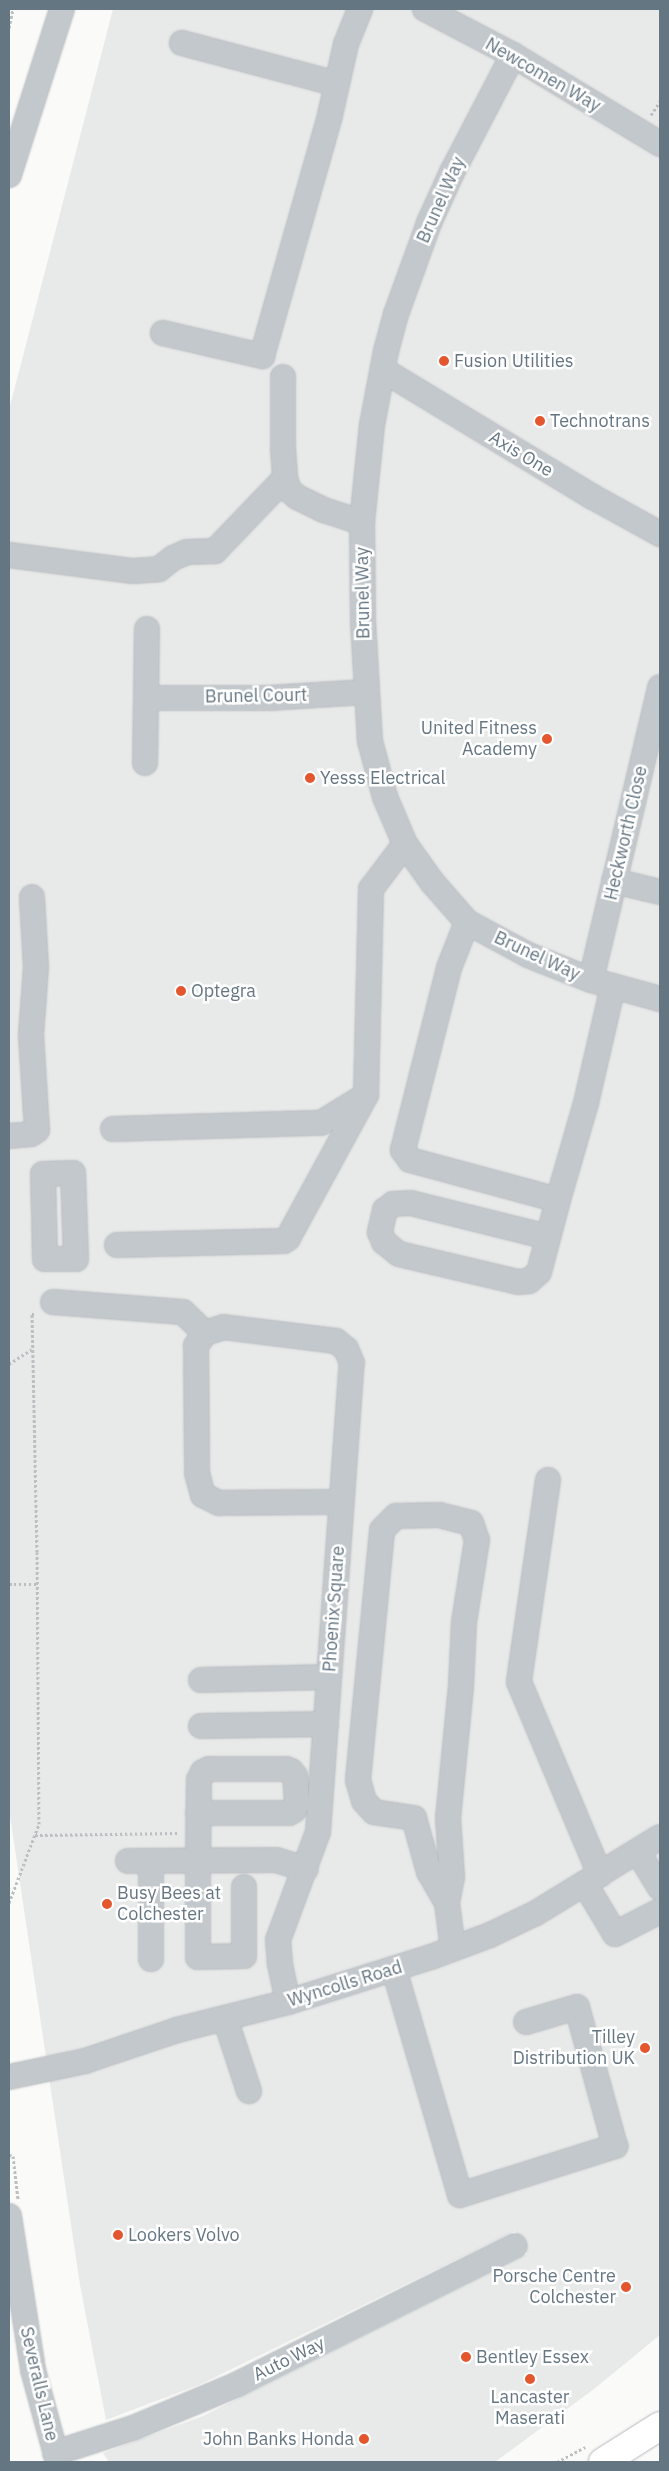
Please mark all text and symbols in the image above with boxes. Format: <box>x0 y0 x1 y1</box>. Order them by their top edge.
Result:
street label: Newcomen Way <box>481 33 605 117</box>
street label: Brunel Way <box>412 153 470 247</box>
place label: Fusion Utilities <box>454 350 574 372</box>
marker: Fusion Utilities <box>438 355 450 367</box>
place label: Technotrans <box>550 410 650 432</box>
marker: Technotrans <box>534 415 546 427</box>
street label: Axis One <box>485 426 557 482</box>
street label: Brunel Way <box>351 547 375 639</box>
street label: Brunel Court <box>205 684 307 708</box>
place label: United Fitness Academy <box>421 718 537 761</box>
marker: United Fitness Academy <box>541 733 553 745</box>
street label: Heckworth Close <box>600 764 652 902</box>
place label: Yesss Electrical <box>320 767 445 789</box>
marker: Yesss Electrical <box>304 772 316 784</box>
street label: Brunel Way <box>491 927 583 985</box>
place label: Optegra <box>191 980 256 1002</box>
marker: Optegra <box>175 985 187 997</box>
street label: Phoenix Square <box>319 1545 349 1673</box>
place label: Busy Bees at Colchester <box>117 1883 221 1926</box>
marker: Busy Bees at Colchester <box>101 1898 113 1910</box>
street label: Wyncolls Road <box>285 1956 405 2012</box>
place label: Tilley Distribution UK <box>513 2027 635 2070</box>
marker: Tilley Distribution UK <box>639 2042 651 2054</box>
place label: Lookers Volvo <box>128 2224 240 2246</box>
marker: Lookers Volvo <box>112 2229 124 2241</box>
place label: Porsche Centre Colchester <box>493 2266 616 2308</box>
marker: Porsche Centre Colchester <box>620 2281 632 2293</box>
street label: Severalls Lane <box>15 2325 63 2443</box>
street label: Auto Way <box>250 2332 328 2386</box>
place label: Bentley Essex <box>476 2346 589 2368</box>
marker: Bentley Essex <box>460 2351 472 2363</box>
marker: Lancaster Maserati <box>524 2373 536 2385</box>
place label: Lancaster Maserati <box>491 2387 569 2430</box>
place label: John Banks Honda <box>203 2428 354 2450</box>
marker: John Banks Honda <box>358 2433 370 2445</box>

